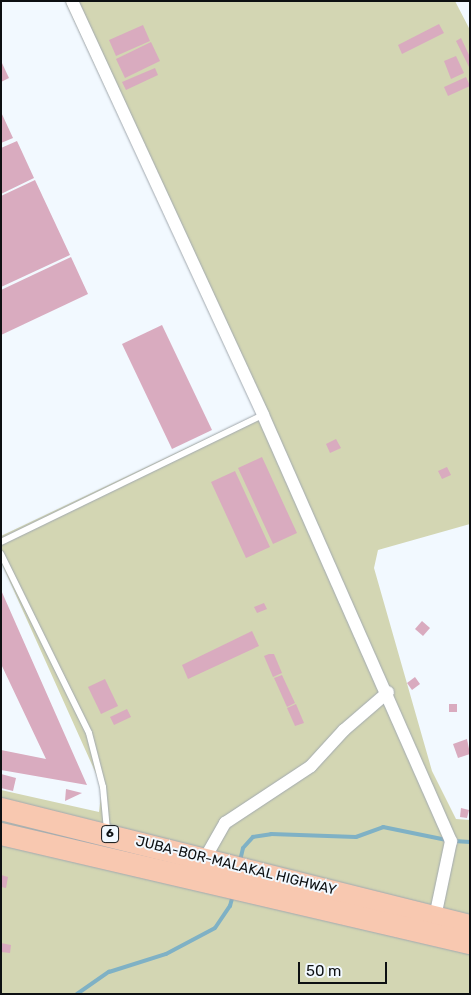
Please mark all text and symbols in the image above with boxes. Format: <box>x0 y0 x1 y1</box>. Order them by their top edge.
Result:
road number: 6 <box>100 824 120 844</box>
street label: JUBA-BOR-MALAKAL HIGHWAY <box>134 833 338 899</box>
scale bar <box>301 952 390 984</box>
text: 50 m <box>306 962 341 980</box>

